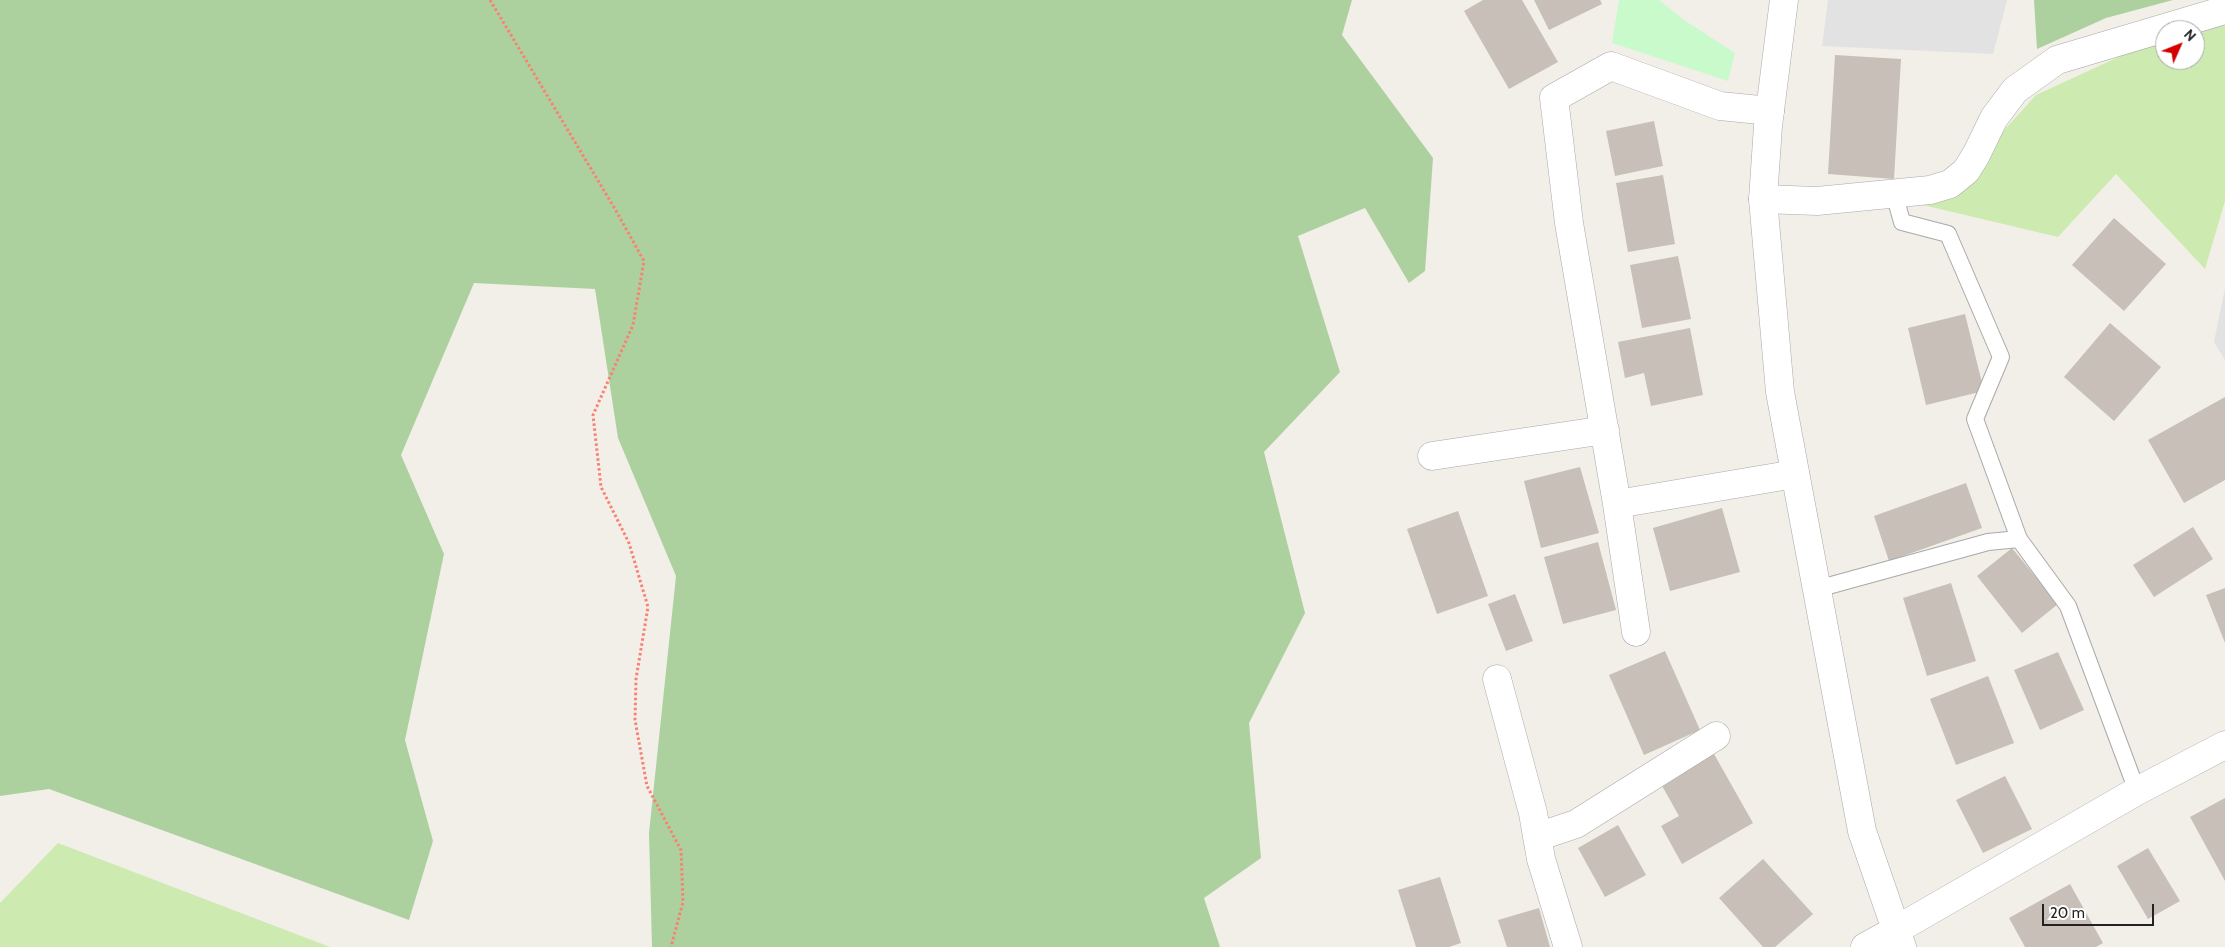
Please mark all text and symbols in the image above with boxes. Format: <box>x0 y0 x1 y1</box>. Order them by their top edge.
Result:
north arrow <box>2155 20 2205 70</box>
text: N <box>2180 25 2200 45</box>
scale bar <box>2045 894 2158 926</box>
text: 20 m <box>2050 904 2085 922</box>

